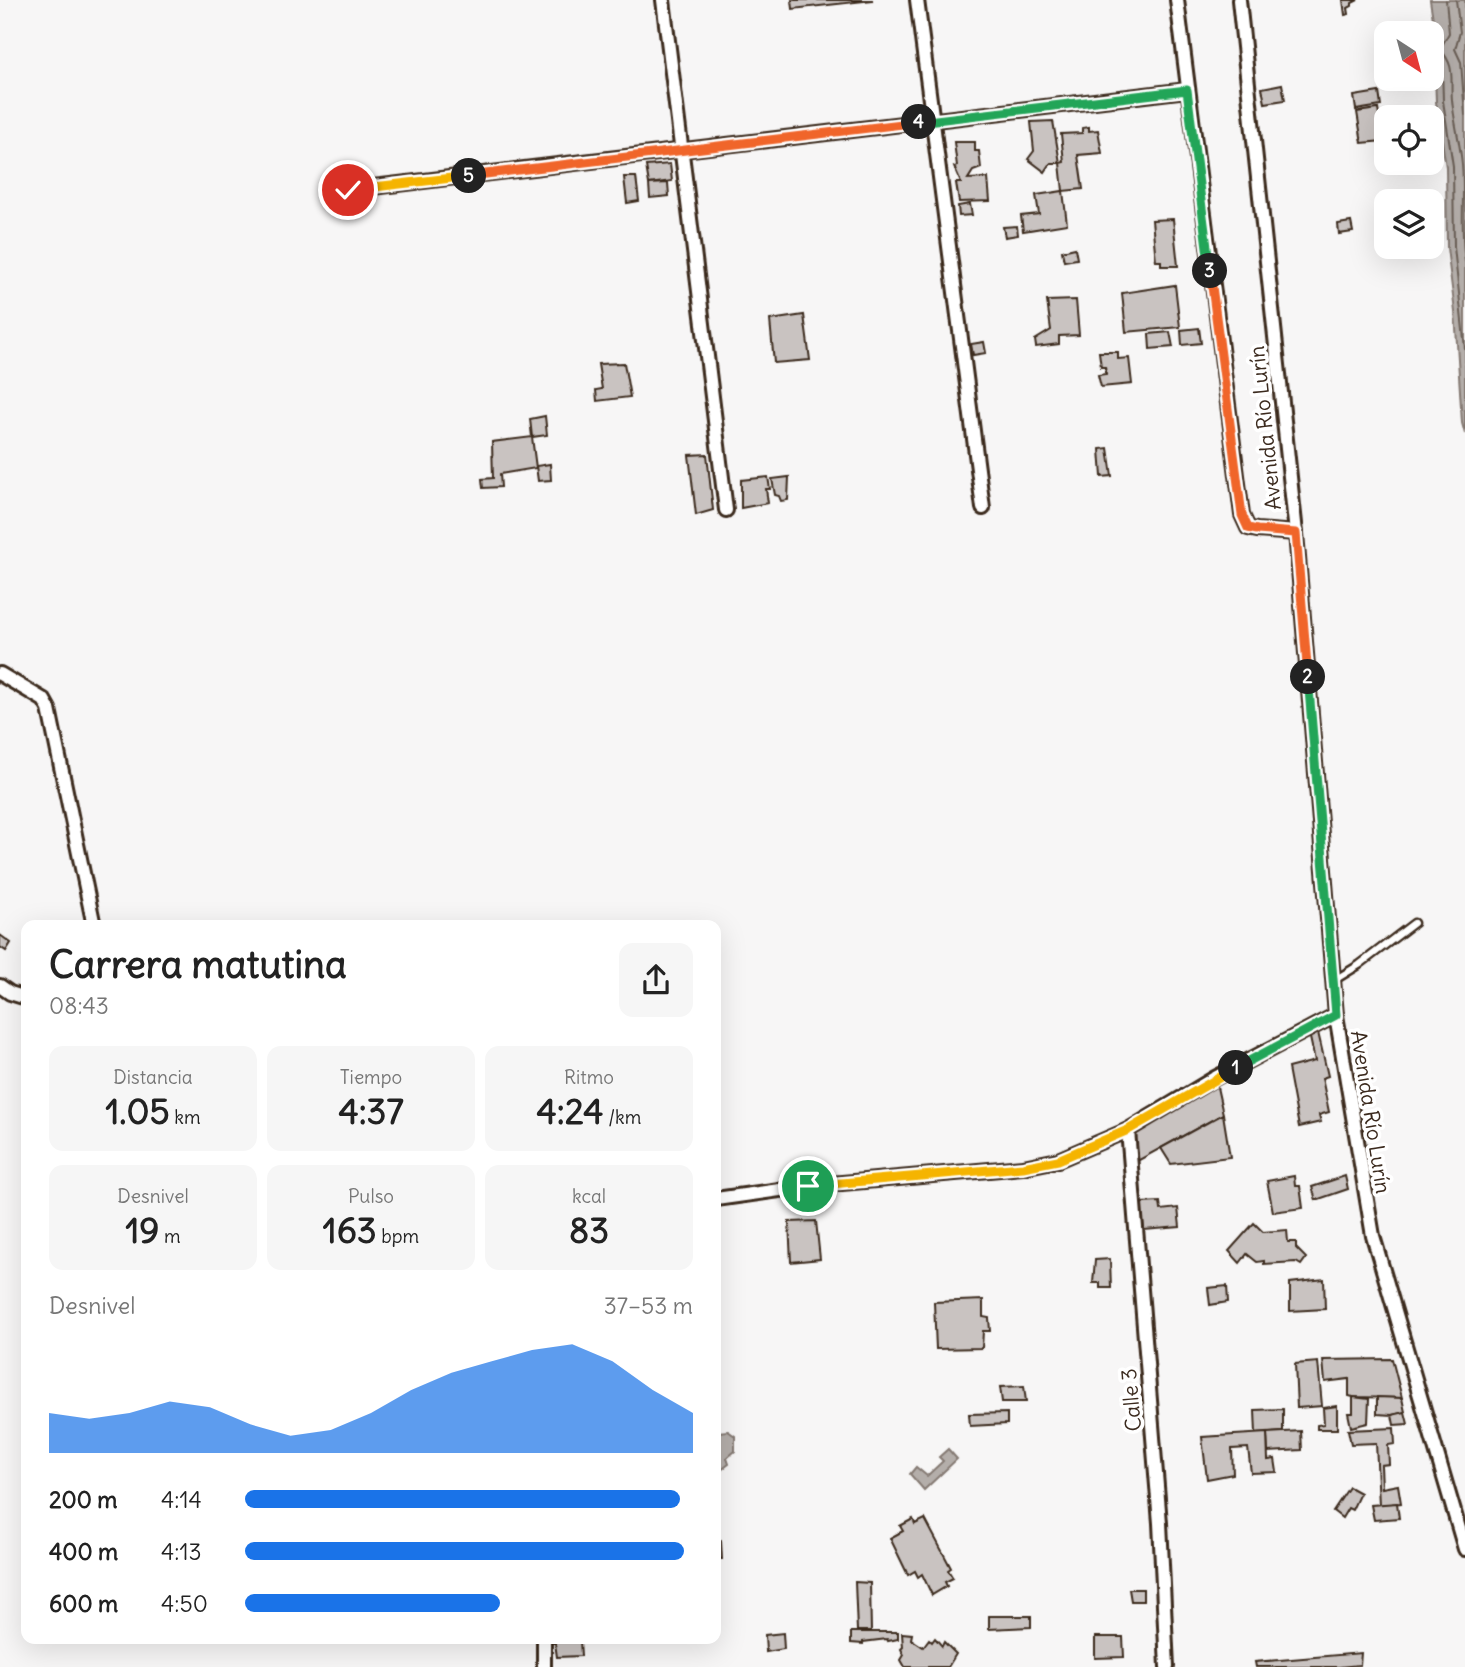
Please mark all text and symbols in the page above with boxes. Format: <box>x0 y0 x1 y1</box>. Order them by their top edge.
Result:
north arrow <box>1374 21 1444 91</box>
map controls <box>1374 21 1444 259</box>
pin: 4 <box>902 104 936 140</box>
button: locate <box>1374 105 1444 175</box>
text: 4 <box>913 109 924 133</box>
pin: 5 <box>452 158 486 194</box>
pin <box>318 160 378 220</box>
text: 5 <box>463 163 474 187</box>
icon: check <box>329 171 367 209</box>
button: layers <box>1374 189 1444 259</box>
pin: 3 <box>1192 254 1228 288</box>
text: 3 <box>1204 258 1215 282</box>
street label: Avenida Río Lurín <box>1243 345 1287 511</box>
pin: 2 <box>1290 660 1326 694</box>
text: 2 <box>1302 664 1313 688</box>
text: Carrera matutina <box>49 941 347 988</box>
button: share <box>619 943 693 1017</box>
text: 08:43 <box>49 991 109 1020</box>
street label: Avenida Río Lurín <box>1345 1029 1397 1195</box>
pin: 1 <box>1218 1050 1254 1086</box>
text: 1 <box>1232 1055 1239 1079</box>
text: Distancia <box>113 1065 193 1089</box>
text: Tiempo <box>340 1065 402 1089</box>
text: Ritmo <box>564 1065 614 1089</box>
text: 1.05 <box>105 1089 170 1133</box>
text: 4:37 <box>338 1089 404 1133</box>
text: 4:24 <box>537 1089 604 1133</box>
text: km <box>170 1105 201 1129</box>
text: /km <box>604 1105 641 1129</box>
pin <box>778 1156 838 1216</box>
icon: arrive <box>789 1167 827 1205</box>
text: Desnivel <box>117 1184 189 1208</box>
text: Pulso <box>348 1184 394 1208</box>
text: kcal <box>572 1184 606 1208</box>
text: 19 <box>125 1208 159 1252</box>
text: 163 <box>323 1208 377 1252</box>
text: 83 <box>569 1208 609 1252</box>
text: m <box>159 1224 181 1248</box>
text: bpm <box>377 1224 419 1248</box>
text: Desnivel <box>49 1291 135 1320</box>
text: 37–53 m <box>604 1291 693 1320</box>
street label: Calle 3 <box>1115 1367 1147 1433</box>
text: 200 m <box>49 1485 118 1514</box>
text: 4:14 <box>161 1485 202 1514</box>
text: 400 m <box>49 1537 118 1566</box>
text: 4:13 <box>161 1537 202 1566</box>
text: 600 m <box>49 1589 118 1618</box>
text: 4:50 <box>161 1589 208 1618</box>

